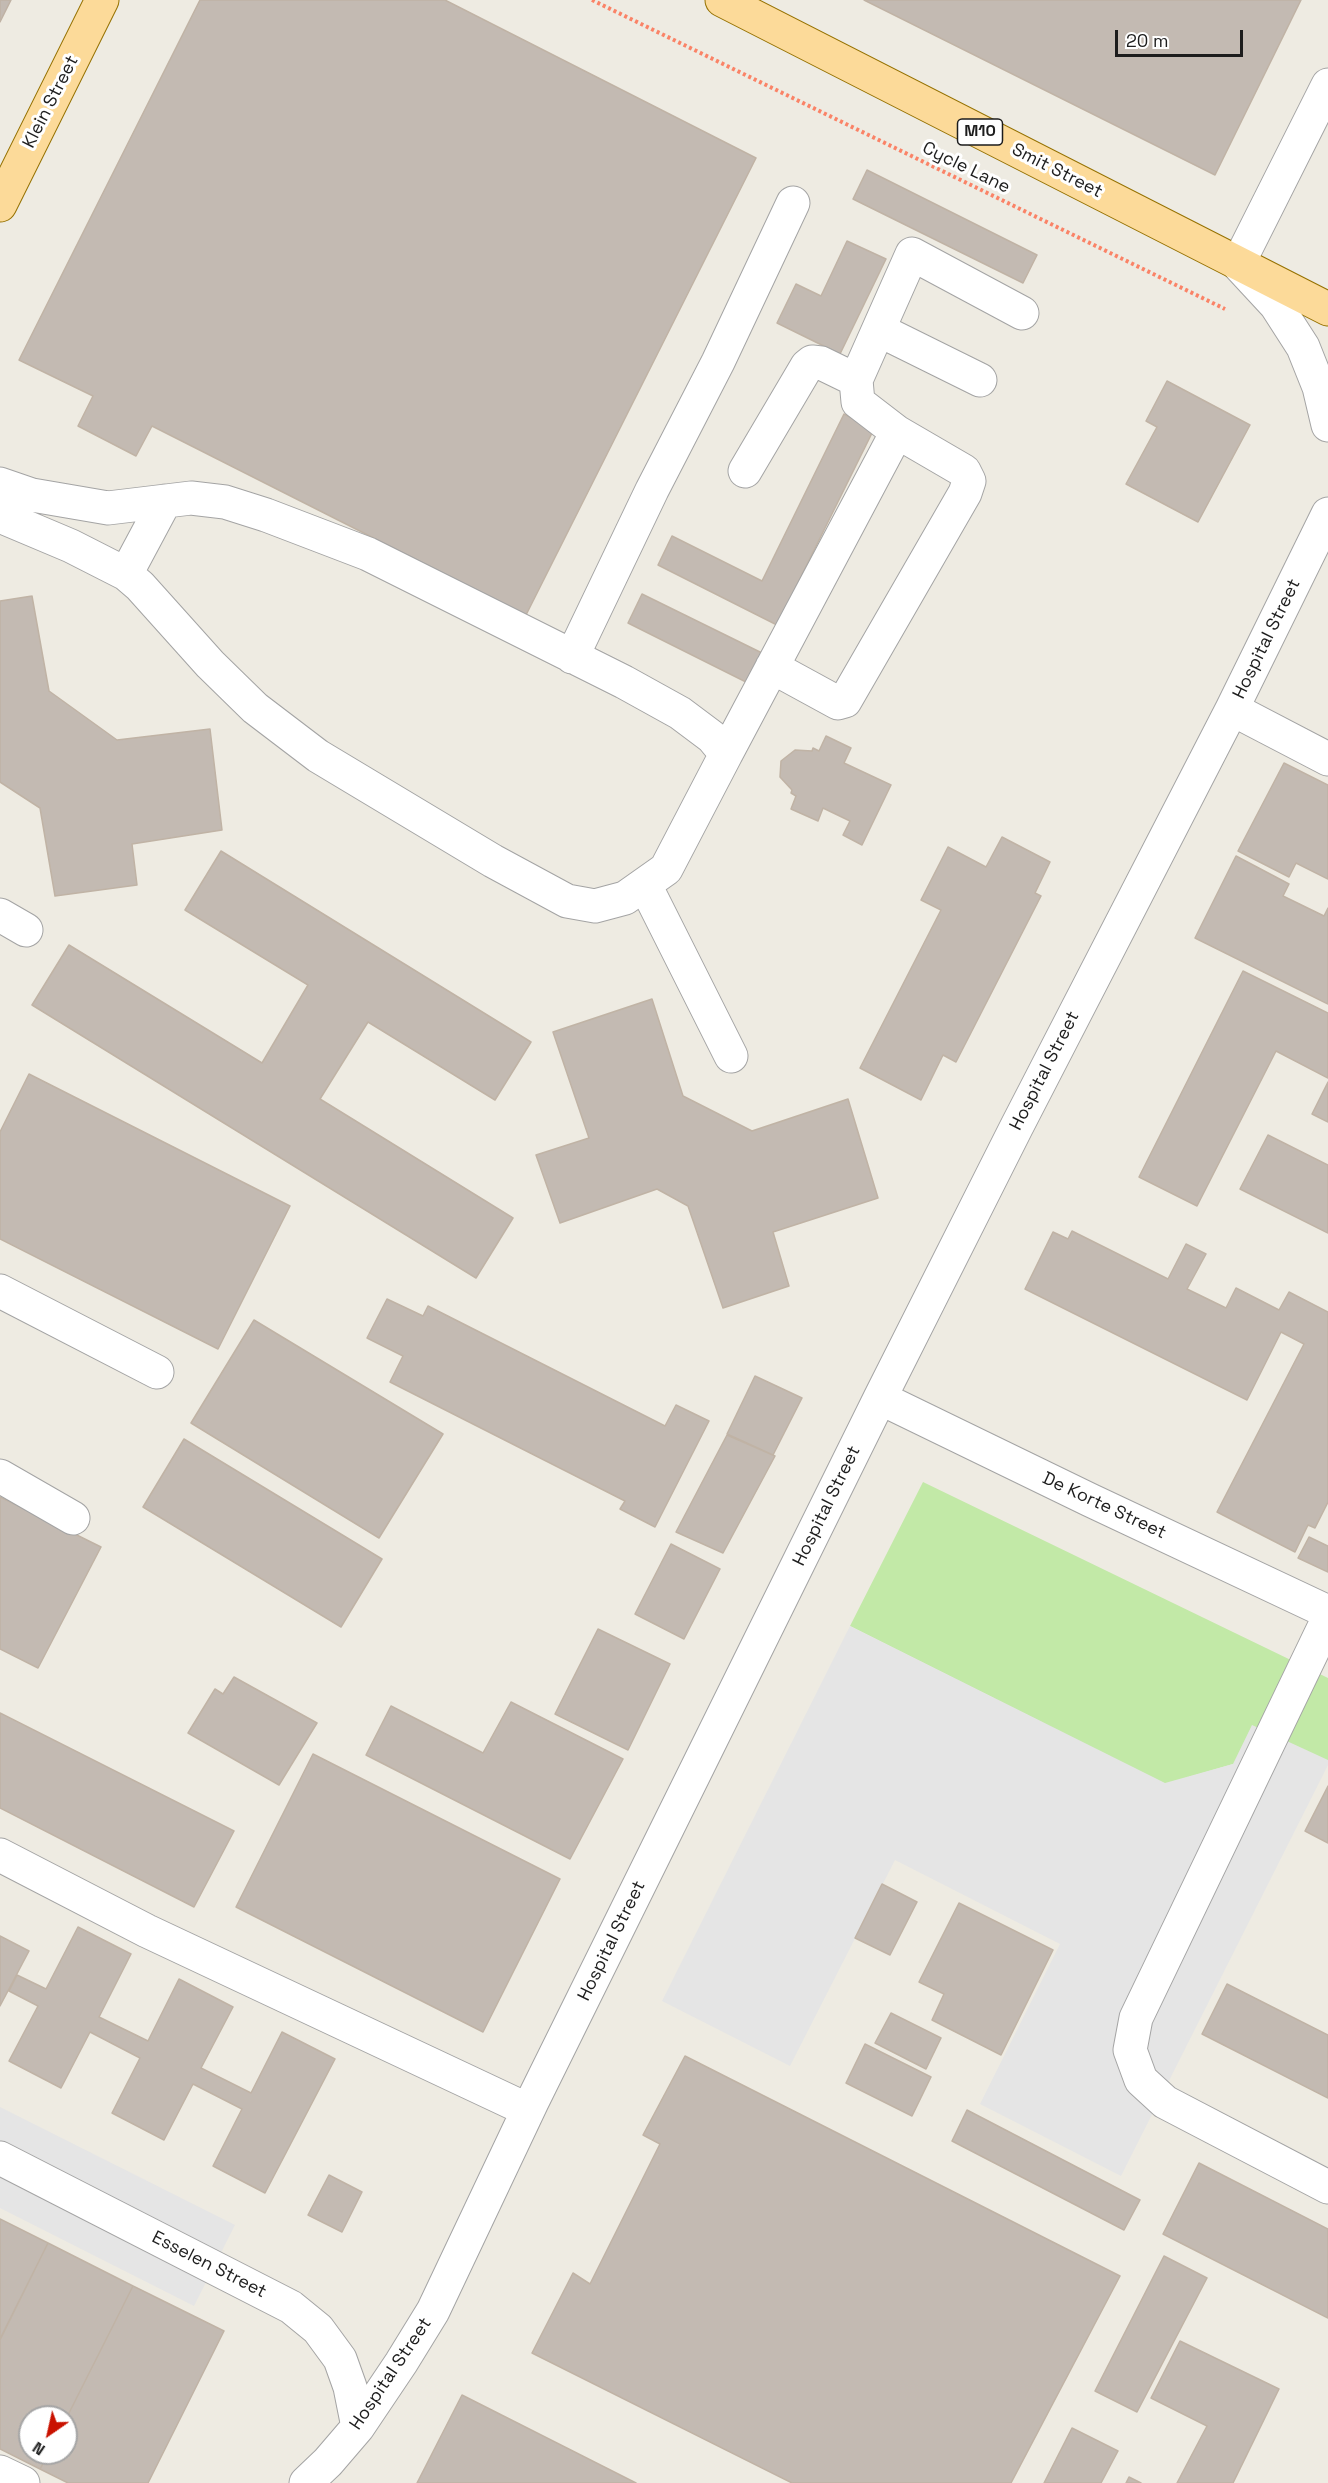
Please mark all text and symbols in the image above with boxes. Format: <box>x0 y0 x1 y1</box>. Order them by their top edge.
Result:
scale bar <box>1118 18 1246 56</box>
text: 20 m <box>1126 29 1169 52</box>
street label: Klein Street <box>18 52 84 152</box>
road number: M10 <box>958 119 1002 145</box>
street label: Cycle Lane <box>919 137 1013 199</box>
street label: Smit Street <box>1008 139 1106 203</box>
street label: Hospital Street <box>1229 575 1305 703</box>
street label: Hospital Street <box>1006 1008 1084 1134</box>
street label: Hospital Street <box>789 1442 865 1570</box>
street label: De Korte Street <box>1039 1468 1169 1544</box>
street label: Hospital Street <box>574 1877 650 2005</box>
street label: Esselen Street <box>148 2227 270 2303</box>
street label: Hospital Street <box>345 2314 437 2434</box>
north arrow <box>18 2405 78 2465</box>
text: N <box>28 2437 49 2460</box>

